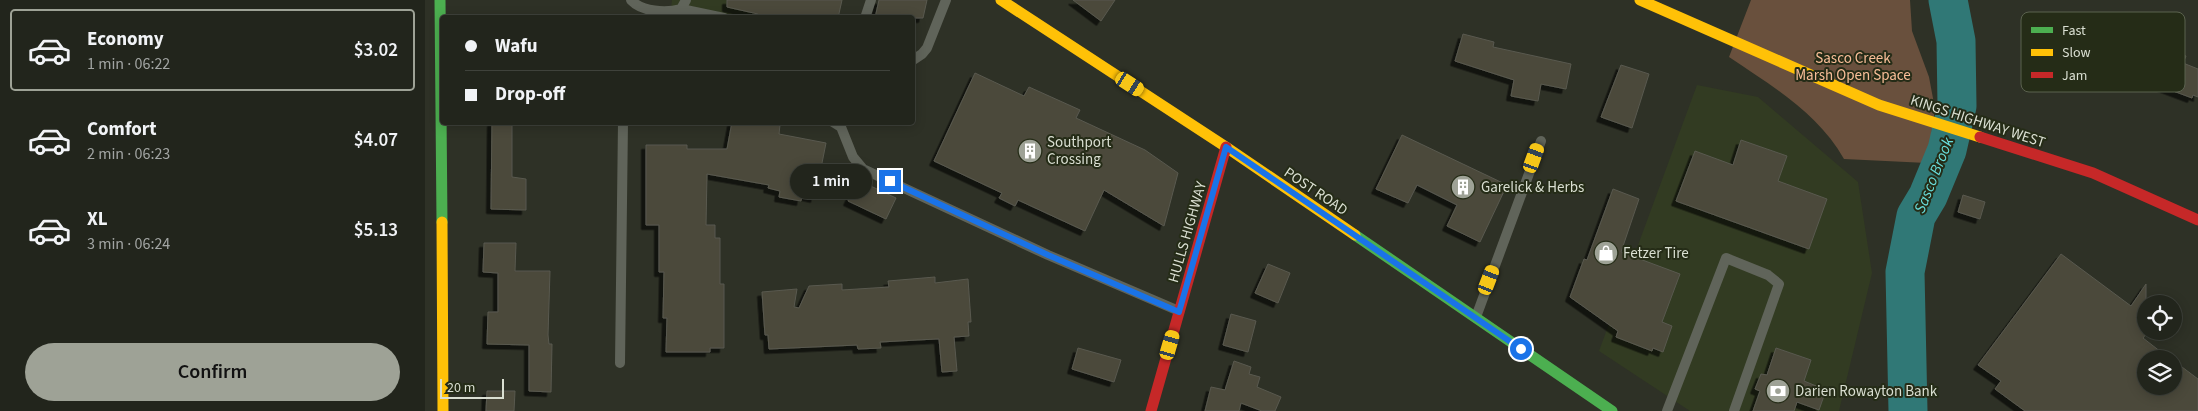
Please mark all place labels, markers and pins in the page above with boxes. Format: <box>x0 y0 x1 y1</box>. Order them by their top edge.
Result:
place label: Southport Crossing <box>1047 132 1111 170</box>
building icon: Southport Crossing <box>1017 138 1043 164</box>
building icon: Garelick & Herbs <box>1450 174 1476 200</box>
place label: Garelick & Herbs <box>1481 177 1584 198</box>
shop icon: Fetzer Tire <box>1593 240 1619 266</box>
place label: Fetzer Tire <box>1623 243 1689 264</box>
bank icon: Darien Rowayton Bank <box>1765 378 1791 404</box>
place label: Darien Rowayton Bank <box>1795 381 1938 402</box>

